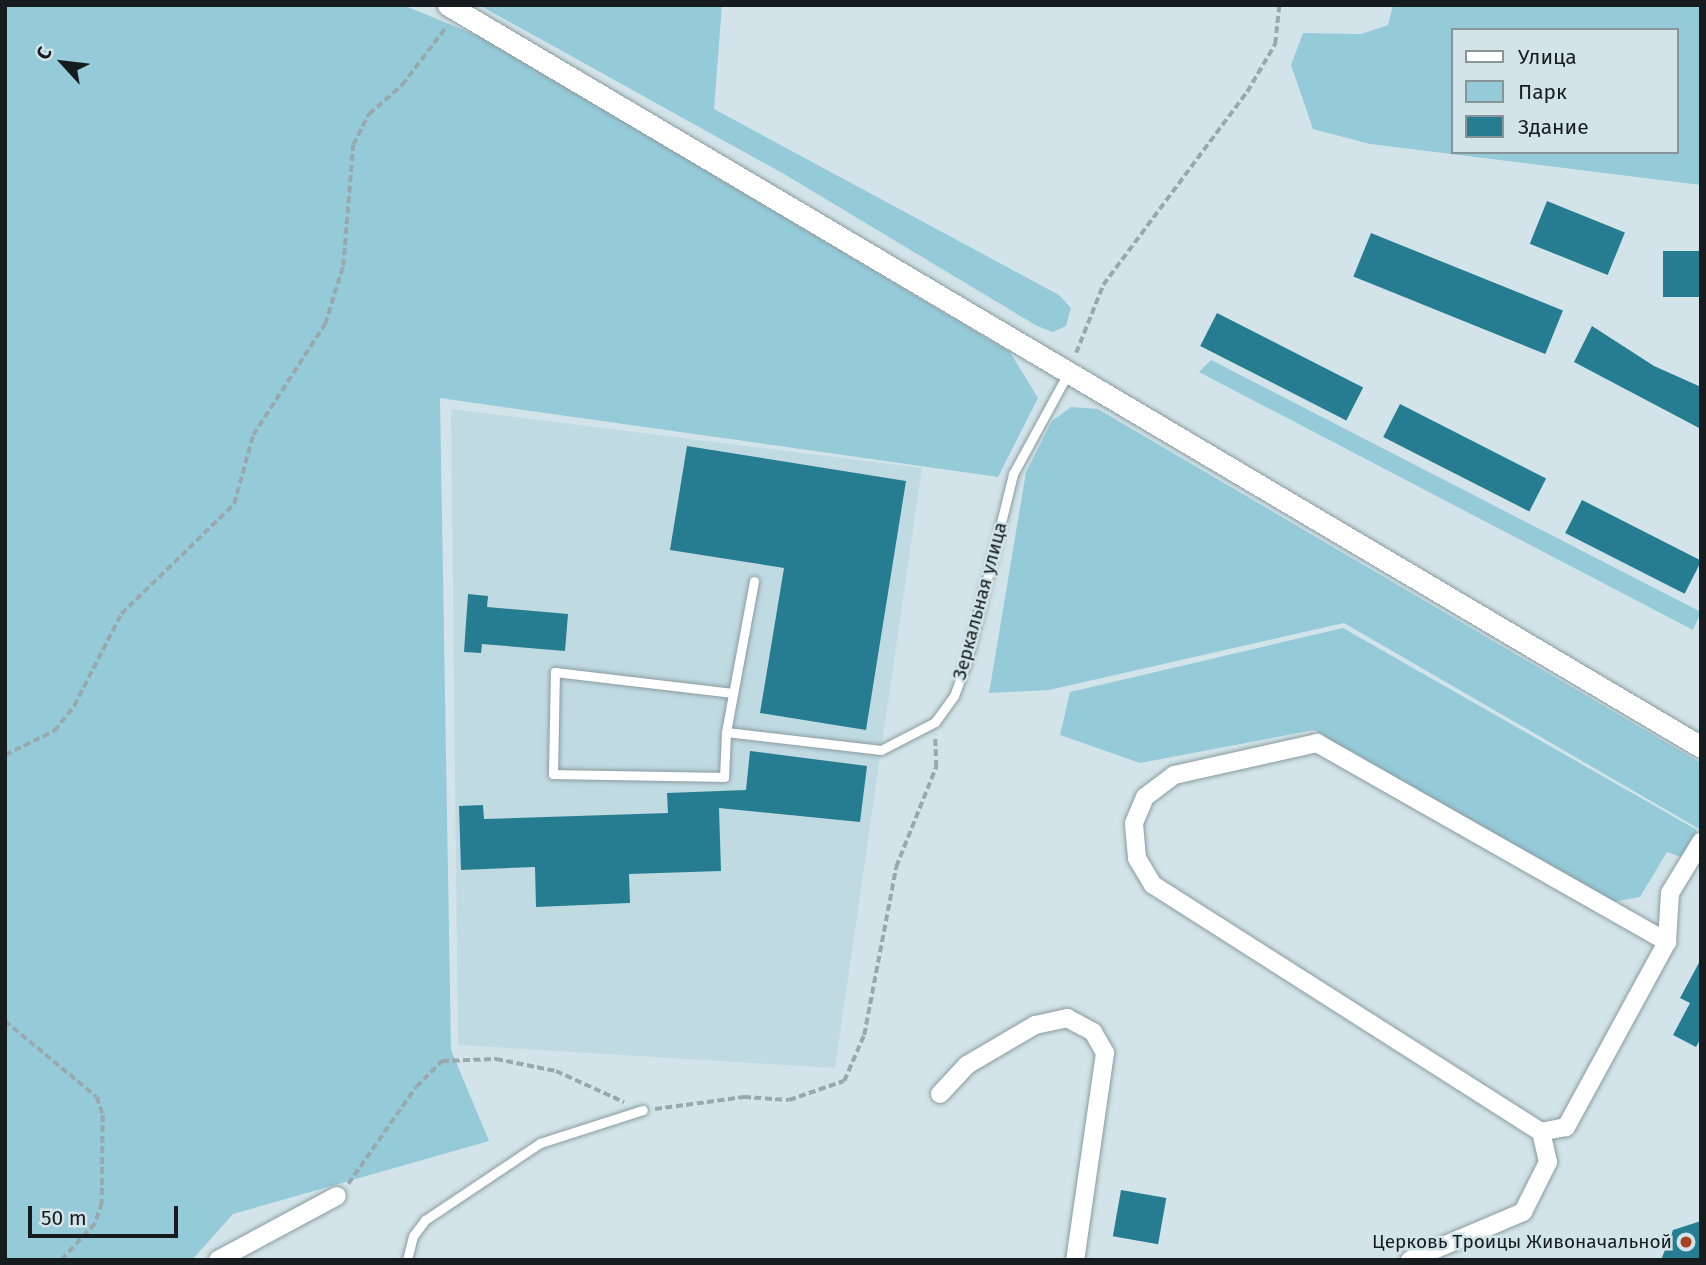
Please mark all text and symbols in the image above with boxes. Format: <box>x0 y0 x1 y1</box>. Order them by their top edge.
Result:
north arrow <box>28 28 98 98</box>
legend <box>1450 28 1678 154</box>
text: С <box>31 43 57 63</box>
text: Улица <box>1518 44 1577 70</box>
text: Парк <box>1518 79 1567 105</box>
text: Здание <box>1518 114 1589 140</box>
street label: Зеркальная улица <box>948 520 1012 682</box>
scale bar <box>32 1192 182 1236</box>
text: 50 m <box>41 1205 87 1231</box>
place label: Церковь Троицы Живоначальной <box>1372 1231 1672 1253</box>
marker: Церковь Троицы Живоначальной <box>1678 1234 1694 1250</box>

